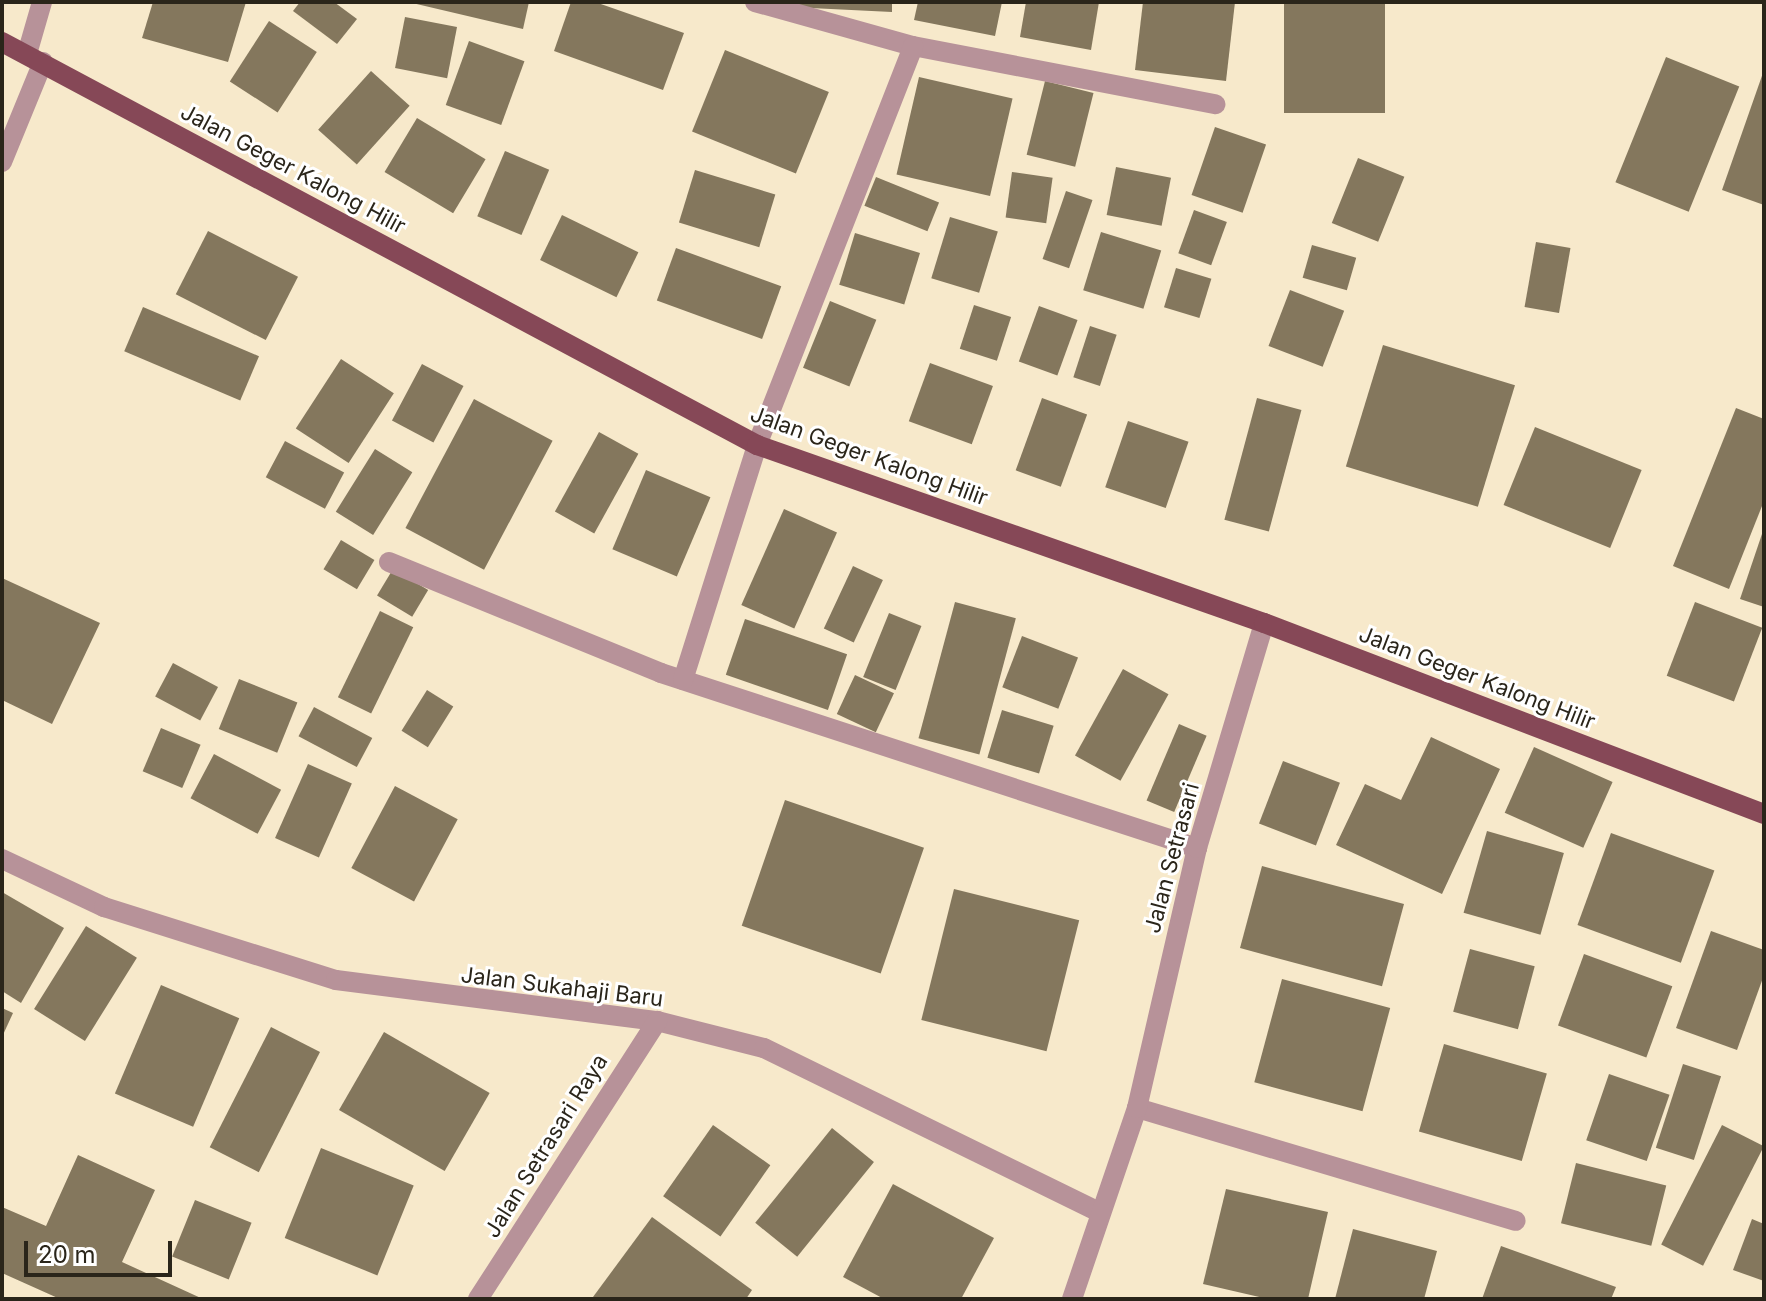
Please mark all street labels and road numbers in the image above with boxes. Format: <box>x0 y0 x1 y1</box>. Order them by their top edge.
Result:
street label: Jalan Geger Kalong Hilir <box>176 98 410 240</box>
street label: Jalan Geger Kalong Hilir <box>747 401 991 511</box>
street label: Jalan Geger Kalong Hilir <box>1355 621 1599 735</box>
street label: Jalan Setrasari <box>1139 780 1205 936</box>
street label: Jalan Sukahaji Baru <box>459 961 665 1013</box>
street label: Jalan Setrasari Raya <box>479 1049 613 1243</box>

